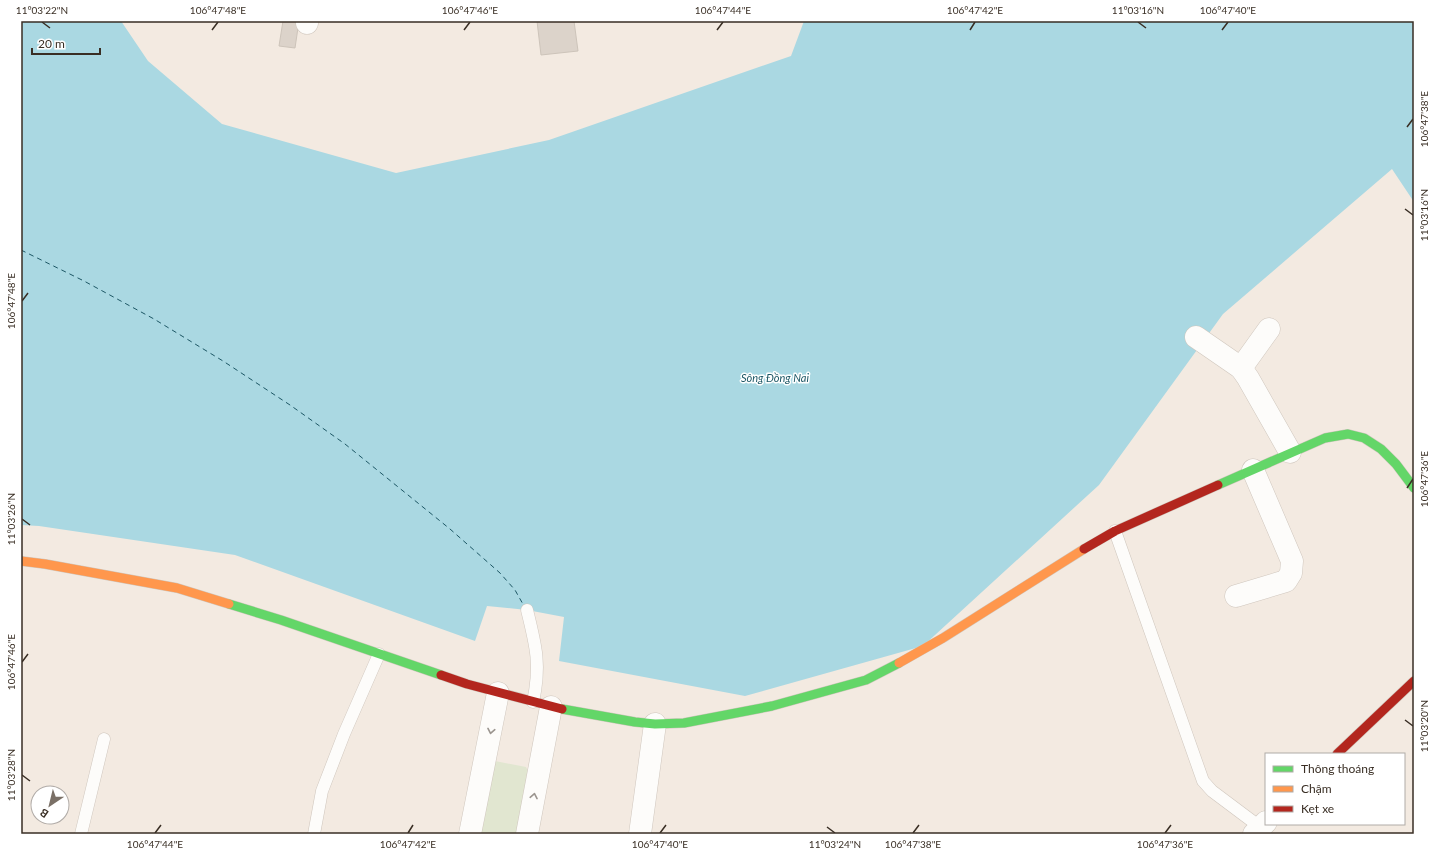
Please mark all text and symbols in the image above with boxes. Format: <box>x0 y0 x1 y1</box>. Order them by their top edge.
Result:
text: 11°03'22"N <box>16 4 68 16</box>
text: 106°47'48"E <box>190 4 246 16</box>
text: 106°47'46"E <box>442 4 498 16</box>
text: 106°47'44"E <box>695 4 751 16</box>
text: 106°47'42"E <box>947 4 1003 16</box>
text: 11°03'16"N <box>1112 4 1164 16</box>
text: 106°47'40"E <box>1200 4 1256 16</box>
scale bar <box>32 30 100 56</box>
text: 20 m <box>38 36 65 51</box>
text: 106°47'38"E <box>1418 91 1430 147</box>
text: 11°03'16"N <box>1418 189 1430 241</box>
text: 106°47'48"E <box>5 273 17 329</box>
water label: Sông Đồng Nai <box>741 371 809 384</box>
text: 106°47'36"E <box>1418 451 1430 507</box>
text: 11°03'26"N <box>5 493 17 545</box>
text: 106°47'46"E <box>5 634 17 690</box>
text: 11°03'20"N <box>1418 700 1430 752</box>
one-way arrow <box>487 728 495 734</box>
text: 11°03'28"N <box>5 749 17 801</box>
legend <box>1265 753 1405 825</box>
text: Thông thoáng <box>1301 761 1374 776</box>
text: Chậm <box>1301 781 1332 796</box>
north arrow <box>30 785 70 825</box>
one-way arrow <box>530 793 538 799</box>
text: Kẹt xe <box>1301 801 1334 816</box>
text: B <box>37 806 51 821</box>
text: 106°47'44"E <box>127 838 183 850</box>
text: 106°47'42"E <box>380 838 436 850</box>
text: 106°47'40"E <box>632 838 688 850</box>
text: 11°03'24"N <box>809 838 861 850</box>
text: 106°47'38"E <box>885 838 941 850</box>
text: 106°47'36"E <box>1137 838 1193 850</box>

